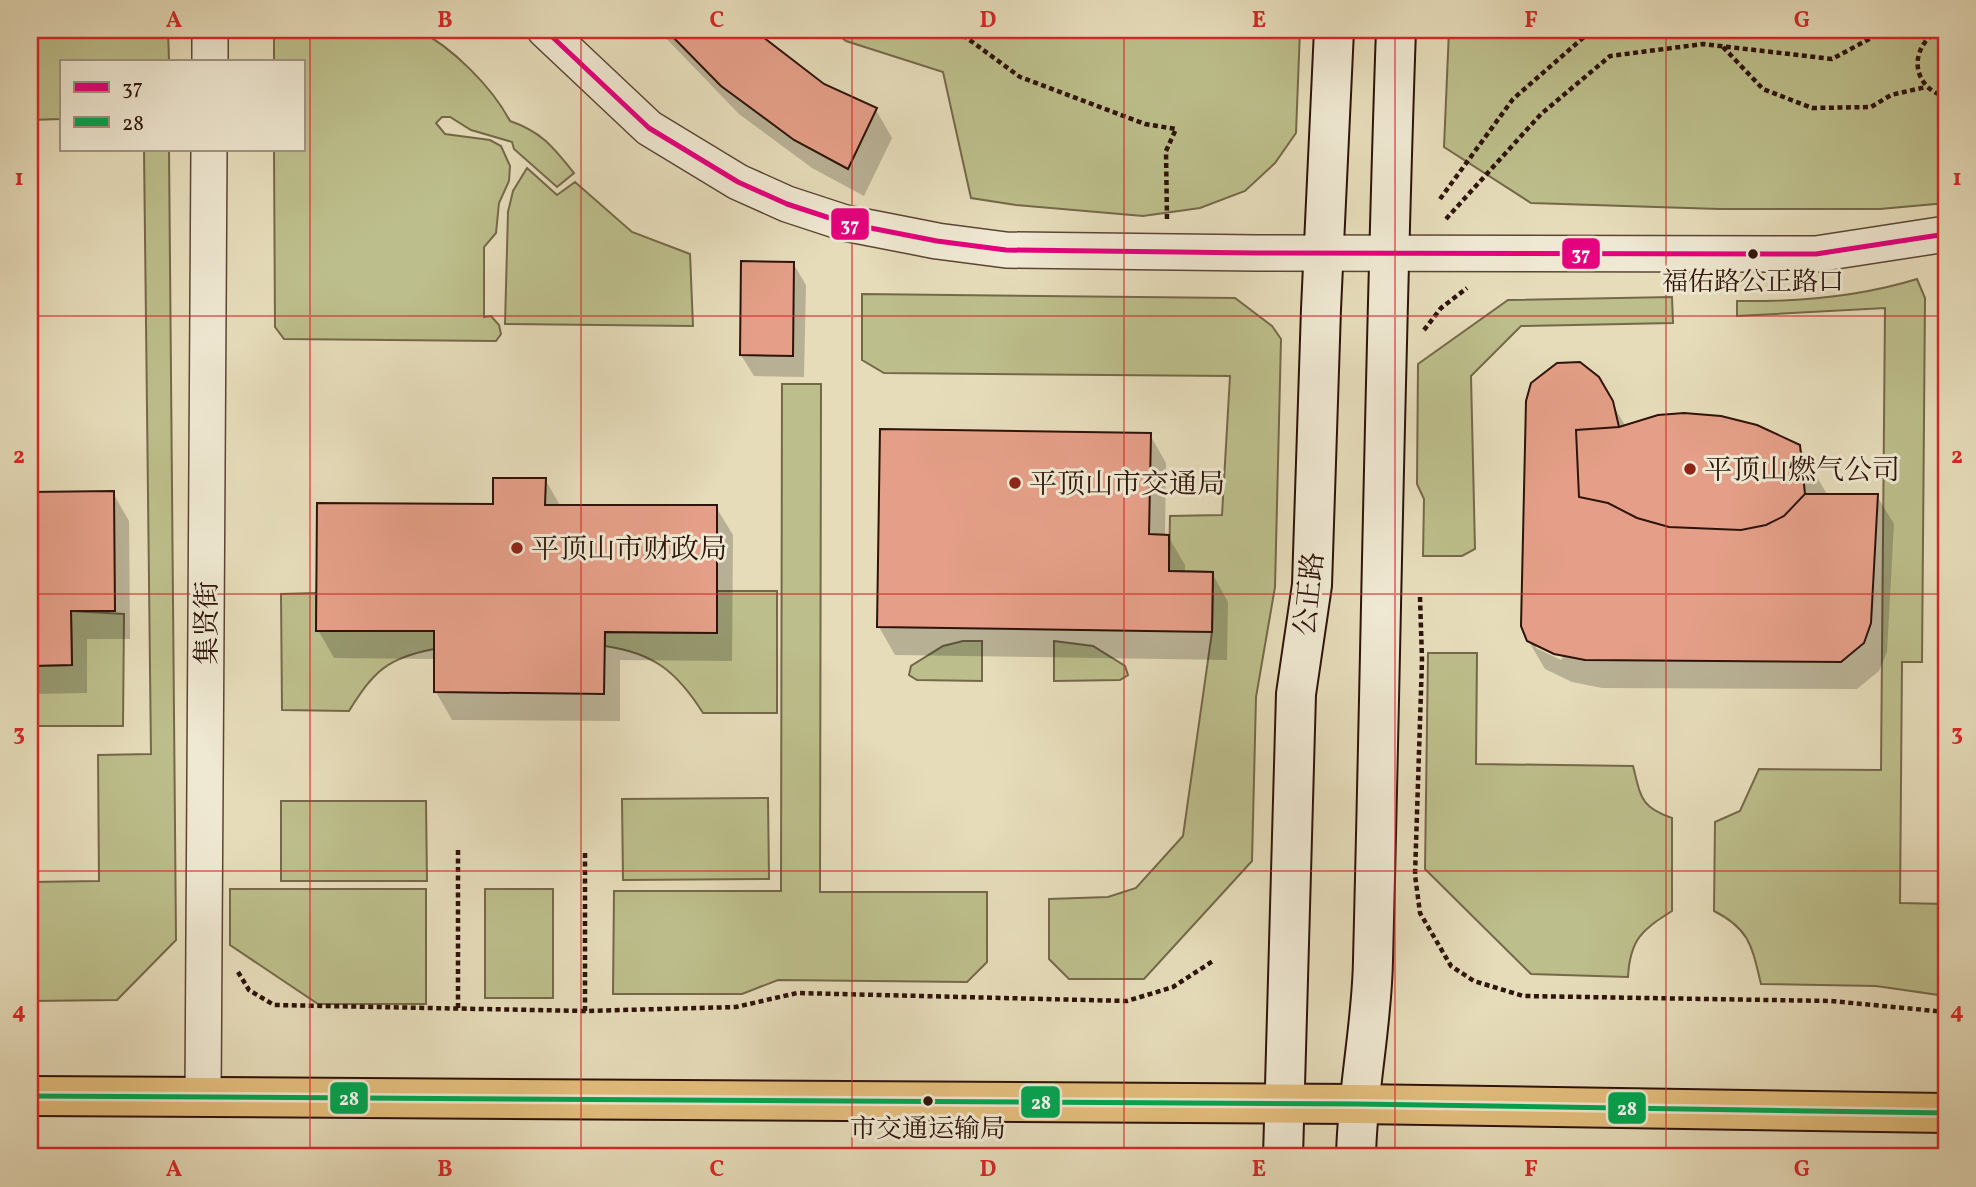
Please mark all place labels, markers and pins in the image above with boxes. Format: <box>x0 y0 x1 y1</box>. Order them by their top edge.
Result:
marker: 福佑路公正路口 <box>1746 247 1760 261</box>
place label: 福佑路公正路口 <box>1662 265 1844 301</box>
place label: 平顶山燃气公司 <box>1704 452 1900 491</box>
marker: 平顶山燃气公司 <box>1682 461 1698 477</box>
place label: 平顶山市交通局 <box>1029 466 1225 505</box>
marker: 平顶山市交通局 <box>1007 475 1023 491</box>
place label: 平顶山市财政局 <box>531 531 727 570</box>
marker: 平顶山市财政局 <box>509 540 525 556</box>
marker: 市交通运输局 <box>921 1094 935 1108</box>
place label: 市交通运输局 <box>850 1112 1006 1148</box>

